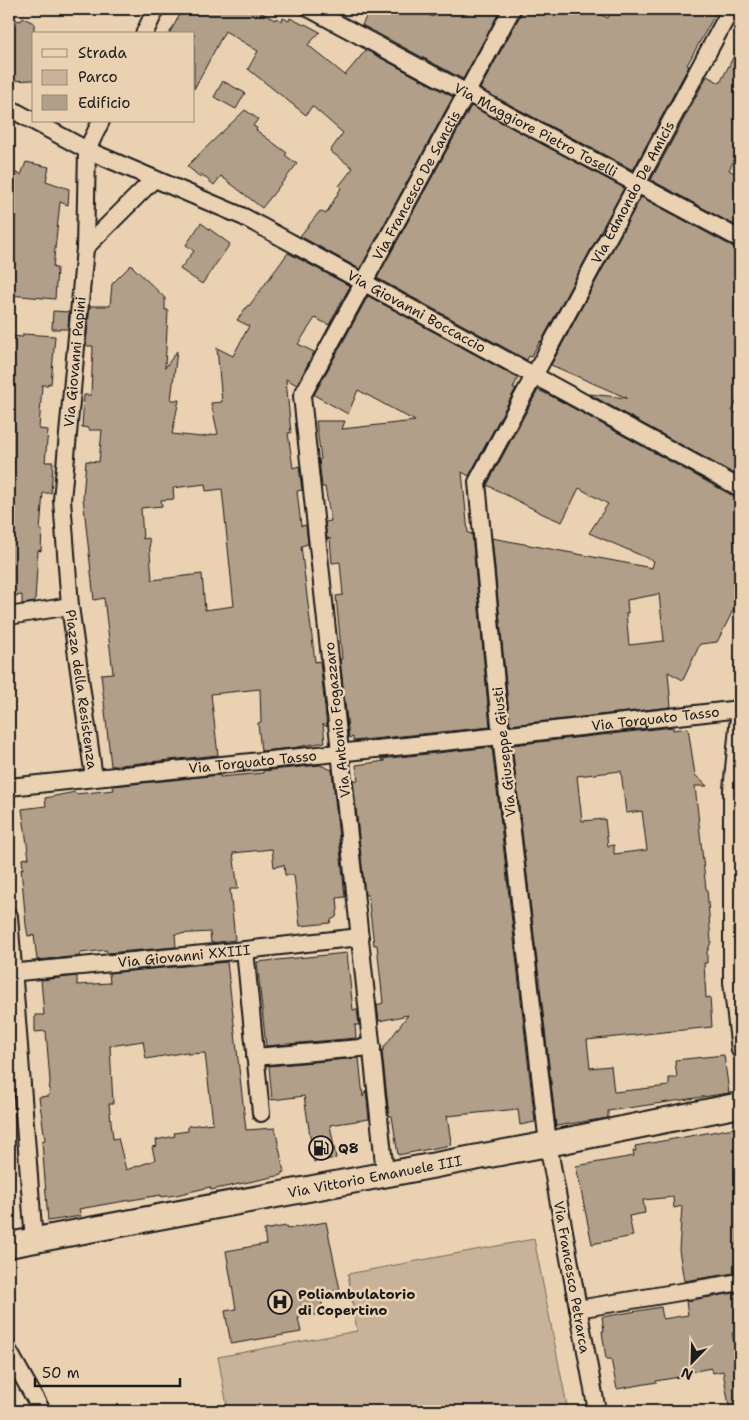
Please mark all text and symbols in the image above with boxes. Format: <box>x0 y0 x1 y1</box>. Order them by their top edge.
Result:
legend <box>32 32 195 122</box>
text: Strada <box>78 43 127 63</box>
text: Parco <box>78 67 118 87</box>
street label: Via Maggiore Pietro Toselli <box>451 79 621 181</box>
text: Edificio <box>78 93 130 113</box>
street label: Via Francesco De Sanctis <box>368 107 464 264</box>
street label: Via Edmondo De Amicis <box>587 118 678 267</box>
street label: Via Giovanni Boccaccio <box>344 266 489 357</box>
street label: Via Giovanni Papini <box>60 296 90 428</box>
street label: Piazza della Resistenza <box>62 608 102 771</box>
street label: Via Antonio Fogazzaro <box>320 641 354 799</box>
street label: Via Giuseppe Giusti <box>488 686 520 818</box>
street label: Via Torquato Tasso <box>590 702 720 735</box>
street label: Via Torquato Tasso <box>188 746 318 777</box>
street label: Via Giovanni XXIII <box>117 940 252 971</box>
fuel station icon: Q8 <box>308 1135 334 1161</box>
place label: Q8 <box>338 1139 359 1157</box>
street label: Via Vittorio Emanuele III <box>286 1151 463 1202</box>
street label: Via Francesco Petrarca <box>550 1199 594 1355</box>
place label: Poliambulatorio di Copertino <box>298 1285 415 1319</box>
hospital icon: Poliambulatorio di Copertino <box>267 1289 293 1315</box>
north arrow <box>666 1338 716 1388</box>
scale bar <box>35 1355 180 1387</box>
text: 50 m <box>42 1363 80 1383</box>
text: N <box>678 1364 696 1384</box>

